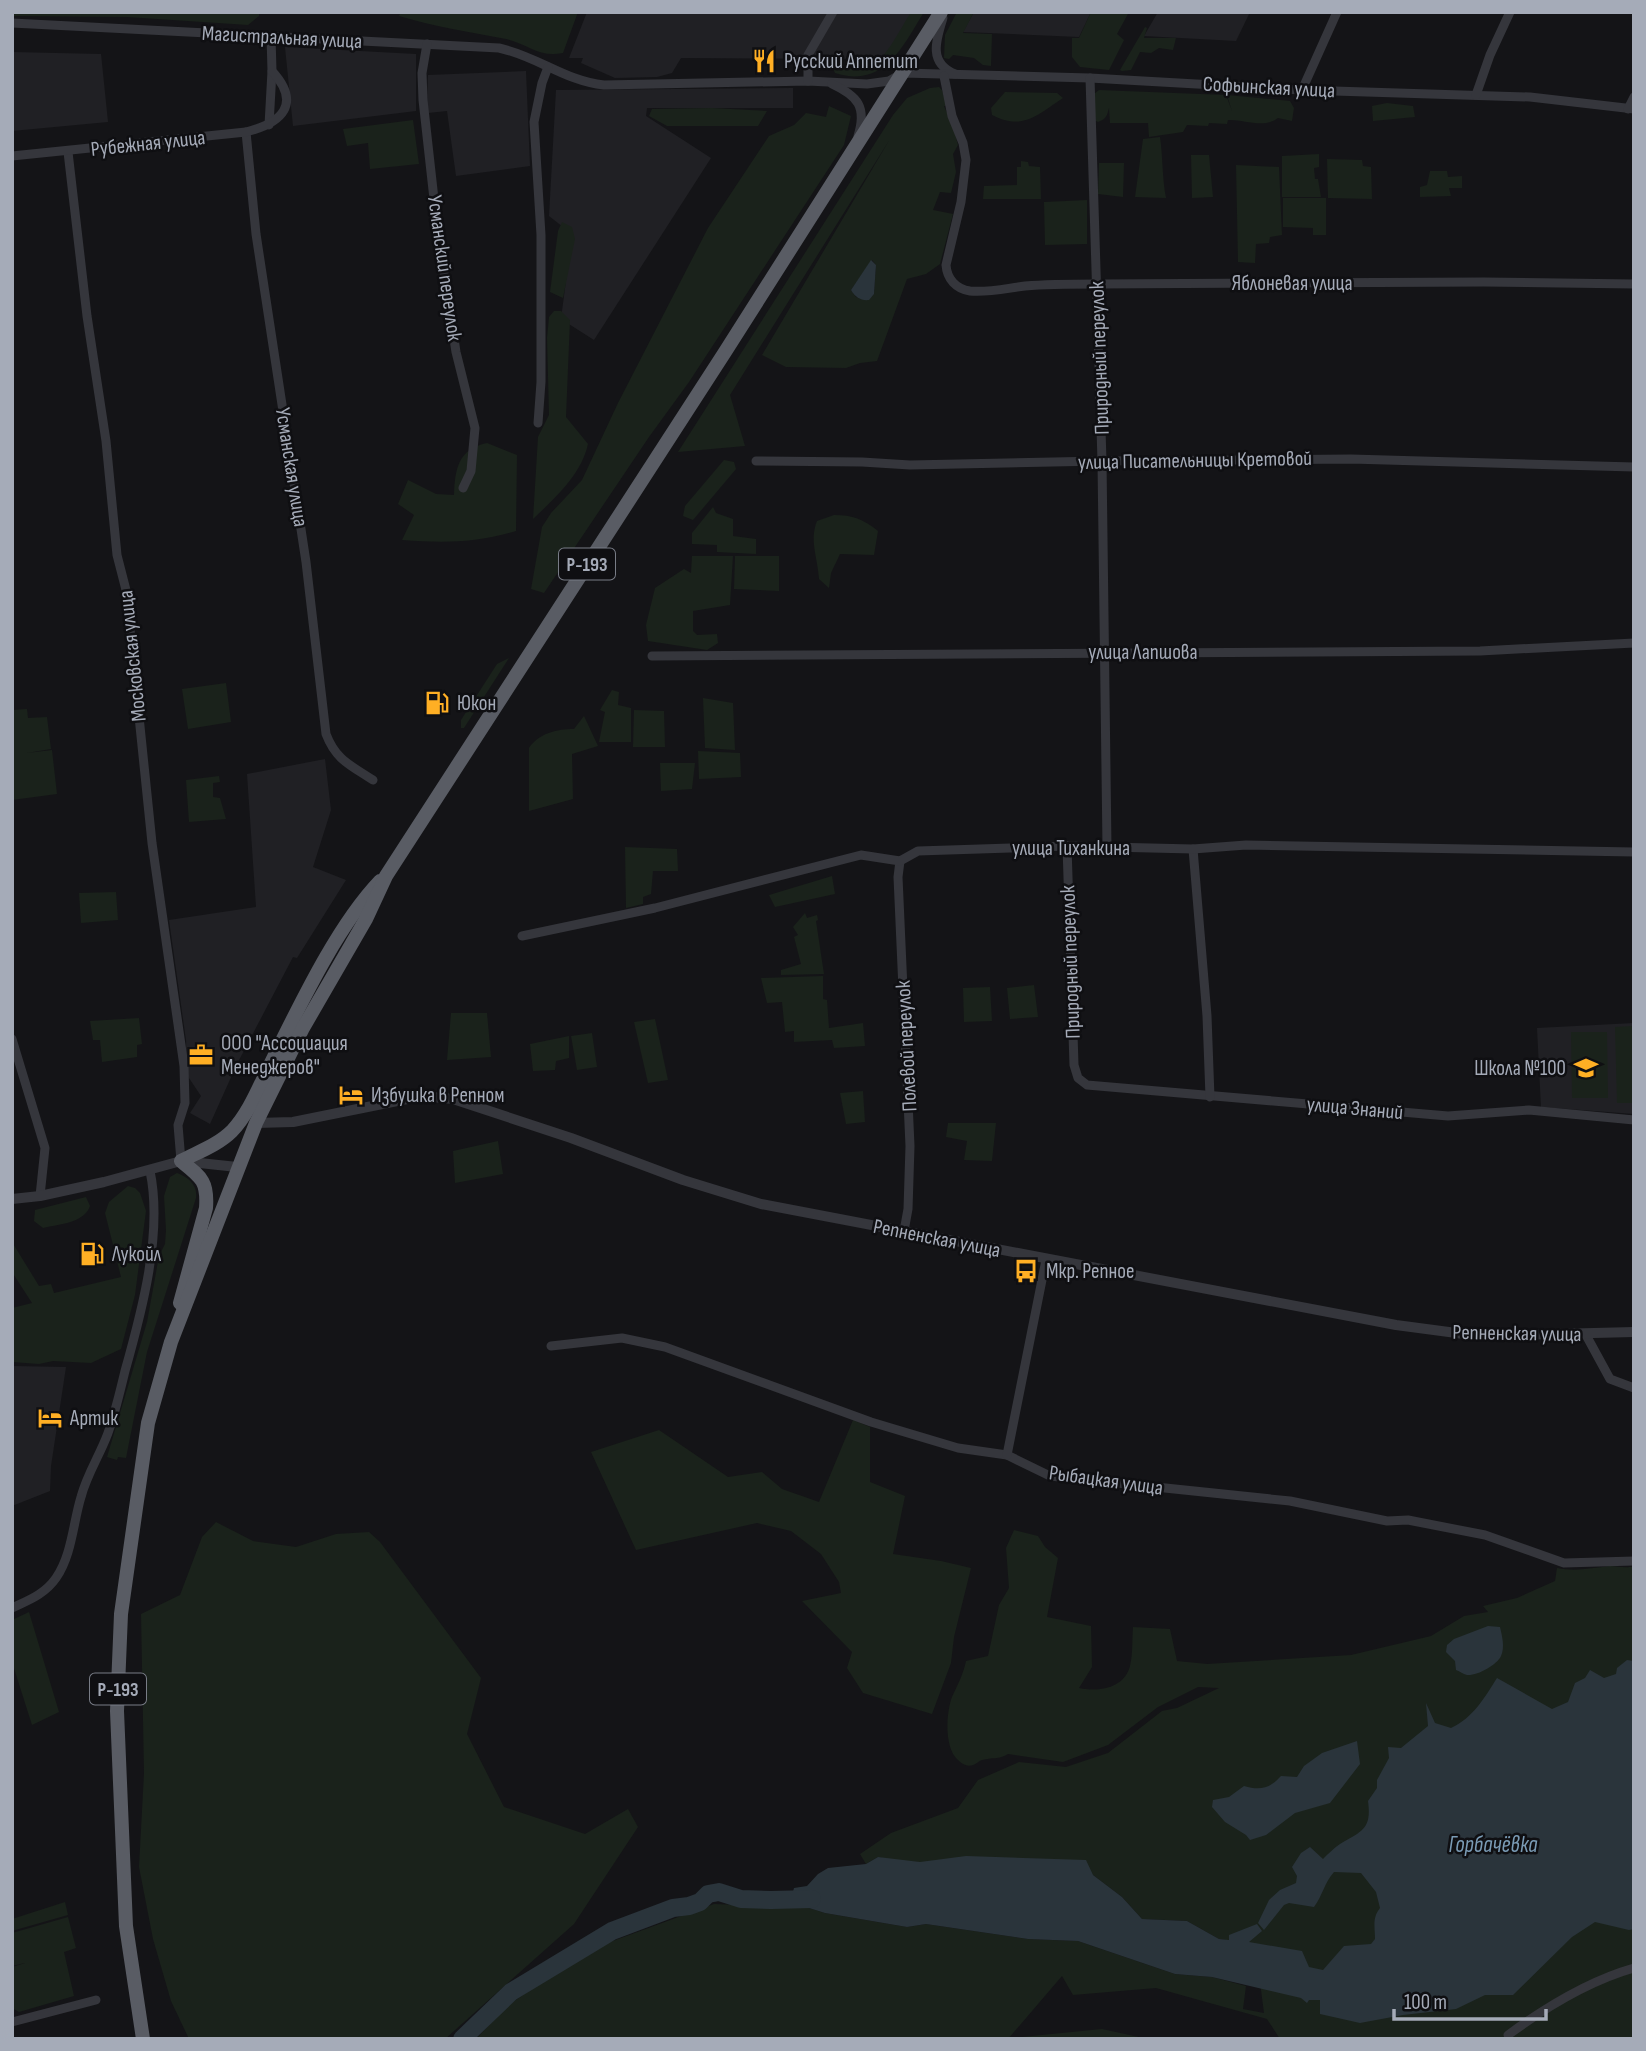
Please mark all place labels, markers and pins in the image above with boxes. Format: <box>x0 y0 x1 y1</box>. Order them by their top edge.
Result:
restaurant icon: Русский Аппетит <box>750 47 778 75</box>
place label: Русский Аппетит <box>784 49 918 74</box>
fuel station icon: Юкон <box>423 689 451 717</box>
place label: Юкон <box>457 691 496 716</box>
place label: ООО "Ассоциация Менеджеров" <box>221 1031 348 1080</box>
office icon: ООО "Ассоциация Менеджеров" <box>187 1041 215 1069</box>
school or university icon: Школа №100 <box>1572 1054 1600 1082</box>
place label: Школа №100 <box>1474 1056 1566 1081</box>
hotel icon: Избушка в Репном <box>337 1081 365 1109</box>
place label: Избушка в Репном <box>371 1083 505 1108</box>
fuel station icon: Лукойл <box>78 1240 106 1268</box>
place label: Лукойл <box>111 1242 162 1267</box>
bus stop icon: Мкр. Репное <box>1012 1257 1040 1285</box>
place label: Мкр. Репное <box>1046 1259 1134 1284</box>
hotel icon: Артик <box>36 1404 64 1432</box>
place label: Артик <box>69 1406 118 1431</box>

